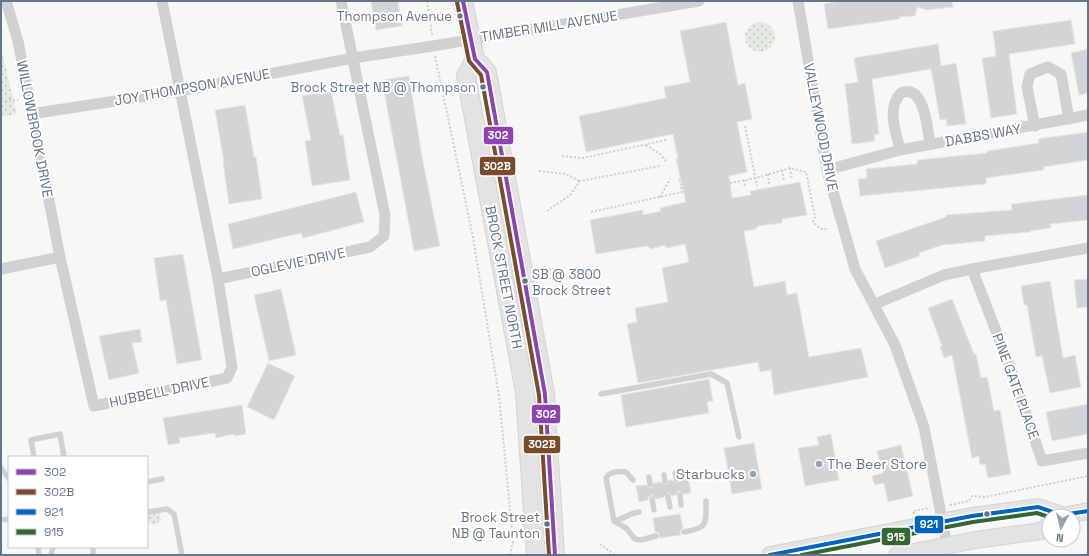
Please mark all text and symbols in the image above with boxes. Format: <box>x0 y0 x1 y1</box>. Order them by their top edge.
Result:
street label: TIMBER MILL AVENUE <box>479 6 619 46</box>
place label: Thompson Avenue <box>337 8 452 25</box>
marker: Thompson Avenue <box>455 11 465 21</box>
street label: WILLOWBROOK DRIVE <box>13 59 57 199</box>
street label: VALLEYWOOD DRIVE <box>800 61 842 193</box>
street label: JOY THOMPSON AVENUE <box>113 64 271 110</box>
place label: Brock Street NB @ Thompson <box>291 79 476 96</box>
marker: Brock Street NB @ Thompson <box>478 82 488 92</box>
street label: DABBS WAY <box>944 119 1023 151</box>
line badge: 302 <box>483 126 514 145</box>
text: 302 <box>488 128 509 142</box>
line badge: 302B <box>479 156 516 176</box>
text: 302B <box>483 159 511 173</box>
street label: BROCK STREET NORTH <box>481 204 527 350</box>
street label: OGLEVIE DRIVE <box>249 243 347 281</box>
place label: SB @ 3800 Brock Street <box>532 266 611 299</box>
marker: SB @ 3800 Brock Street <box>520 276 530 286</box>
street label: PINE GATE PLACE <box>989 331 1043 441</box>
street label: HUBBELL DRIVE <box>107 373 211 411</box>
line badge: 302 <box>531 404 561 424</box>
text: 302 <box>536 407 557 421</box>
line badge: 302B <box>523 435 561 454</box>
text: 302B <box>528 437 556 451</box>
place label: The Beer Store <box>827 455 927 473</box>
legend <box>8 456 148 548</box>
marker: The Beer Store <box>814 459 824 469</box>
text: 302 <box>44 464 66 480</box>
place label: Starbucks <box>676 465 745 483</box>
marker: Starbucks <box>748 469 758 479</box>
text: 302B <box>44 484 74 500</box>
text: 921 <box>44 504 64 520</box>
north arrow <box>1041 508 1081 548</box>
place label: Brock Street NB @ Taunton <box>452 509 540 542</box>
unlabelled marker <box>982 509 992 519</box>
line badge: 921 <box>914 515 944 534</box>
text: 921 <box>920 517 938 531</box>
marker: Brock Street NB @ Taunton <box>542 519 552 529</box>
text: 915 <box>44 524 64 540</box>
line badge: 915 <box>881 527 911 546</box>
text: 915 <box>887 530 906 544</box>
text: N <box>1055 531 1064 545</box>

